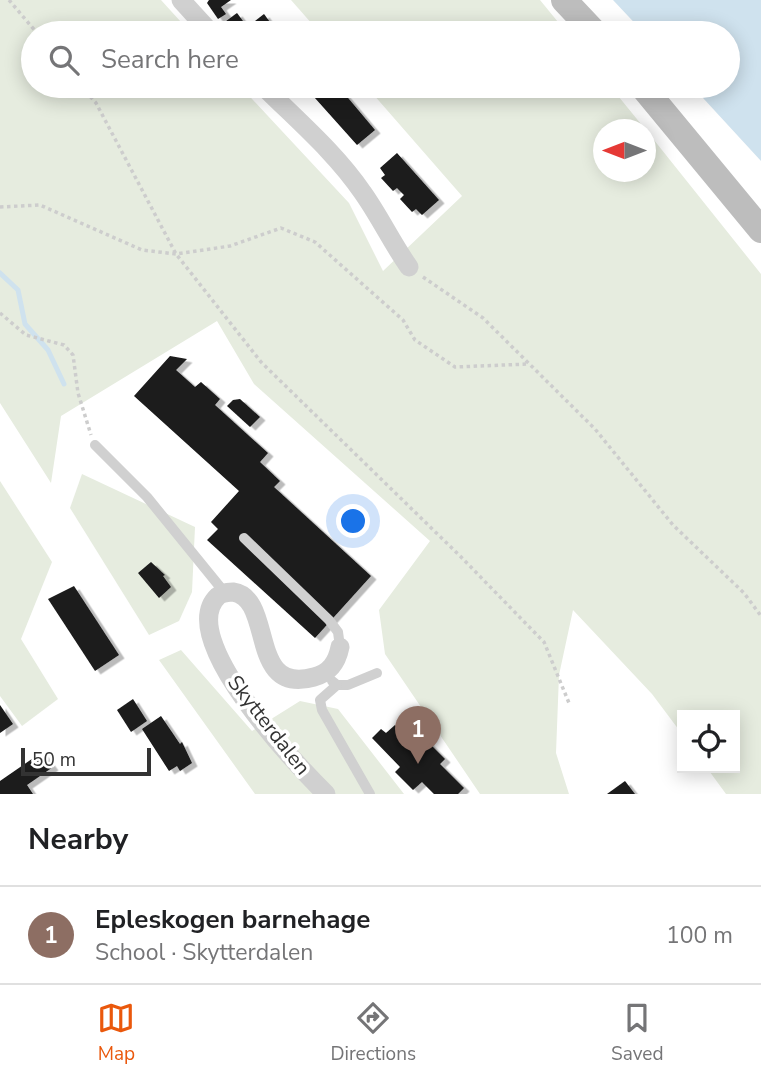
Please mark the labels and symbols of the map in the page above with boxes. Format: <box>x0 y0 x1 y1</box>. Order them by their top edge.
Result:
north arrow <box>593 119 656 182</box>
your location <box>336 504 370 538</box>
street label: Skytterdalen <box>221 669 317 781</box>
pin: 1 <box>395 706 441 764</box>
scale bar <box>21 745 150 777</box>

